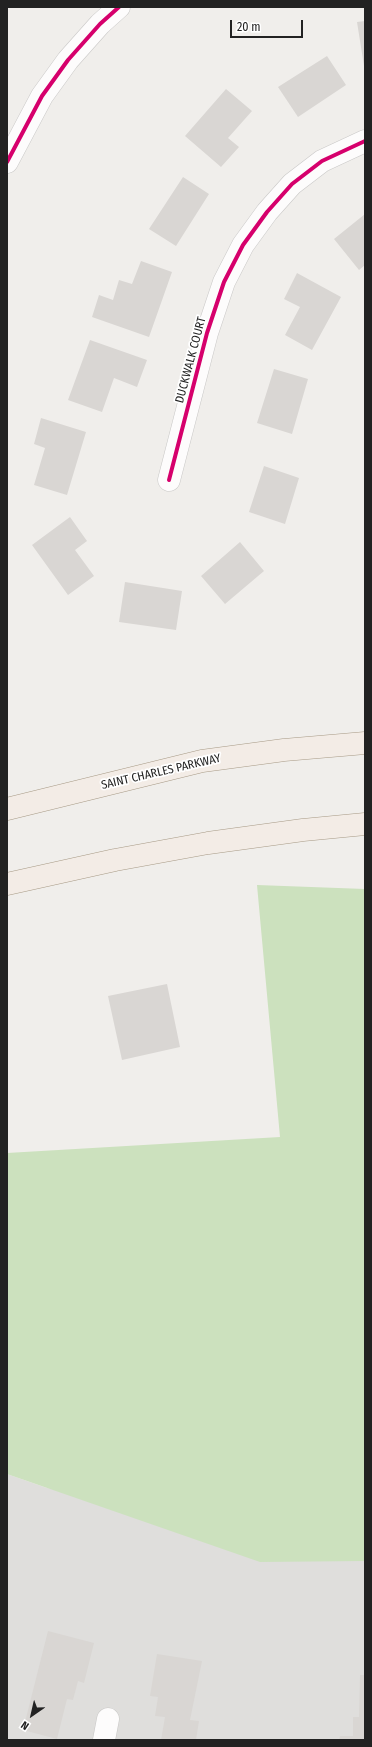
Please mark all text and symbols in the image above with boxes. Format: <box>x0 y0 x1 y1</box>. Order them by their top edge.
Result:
scale bar <box>232 12 305 38</box>
text: 20 m <box>237 20 261 34</box>
street label: DUCKWALK COURT <box>173 315 209 405</box>
street label: SAINT CHARLES PARKWAY <box>100 751 222 793</box>
north arrow <box>12 1695 52 1735</box>
text: N <box>19 1718 31 1733</box>

